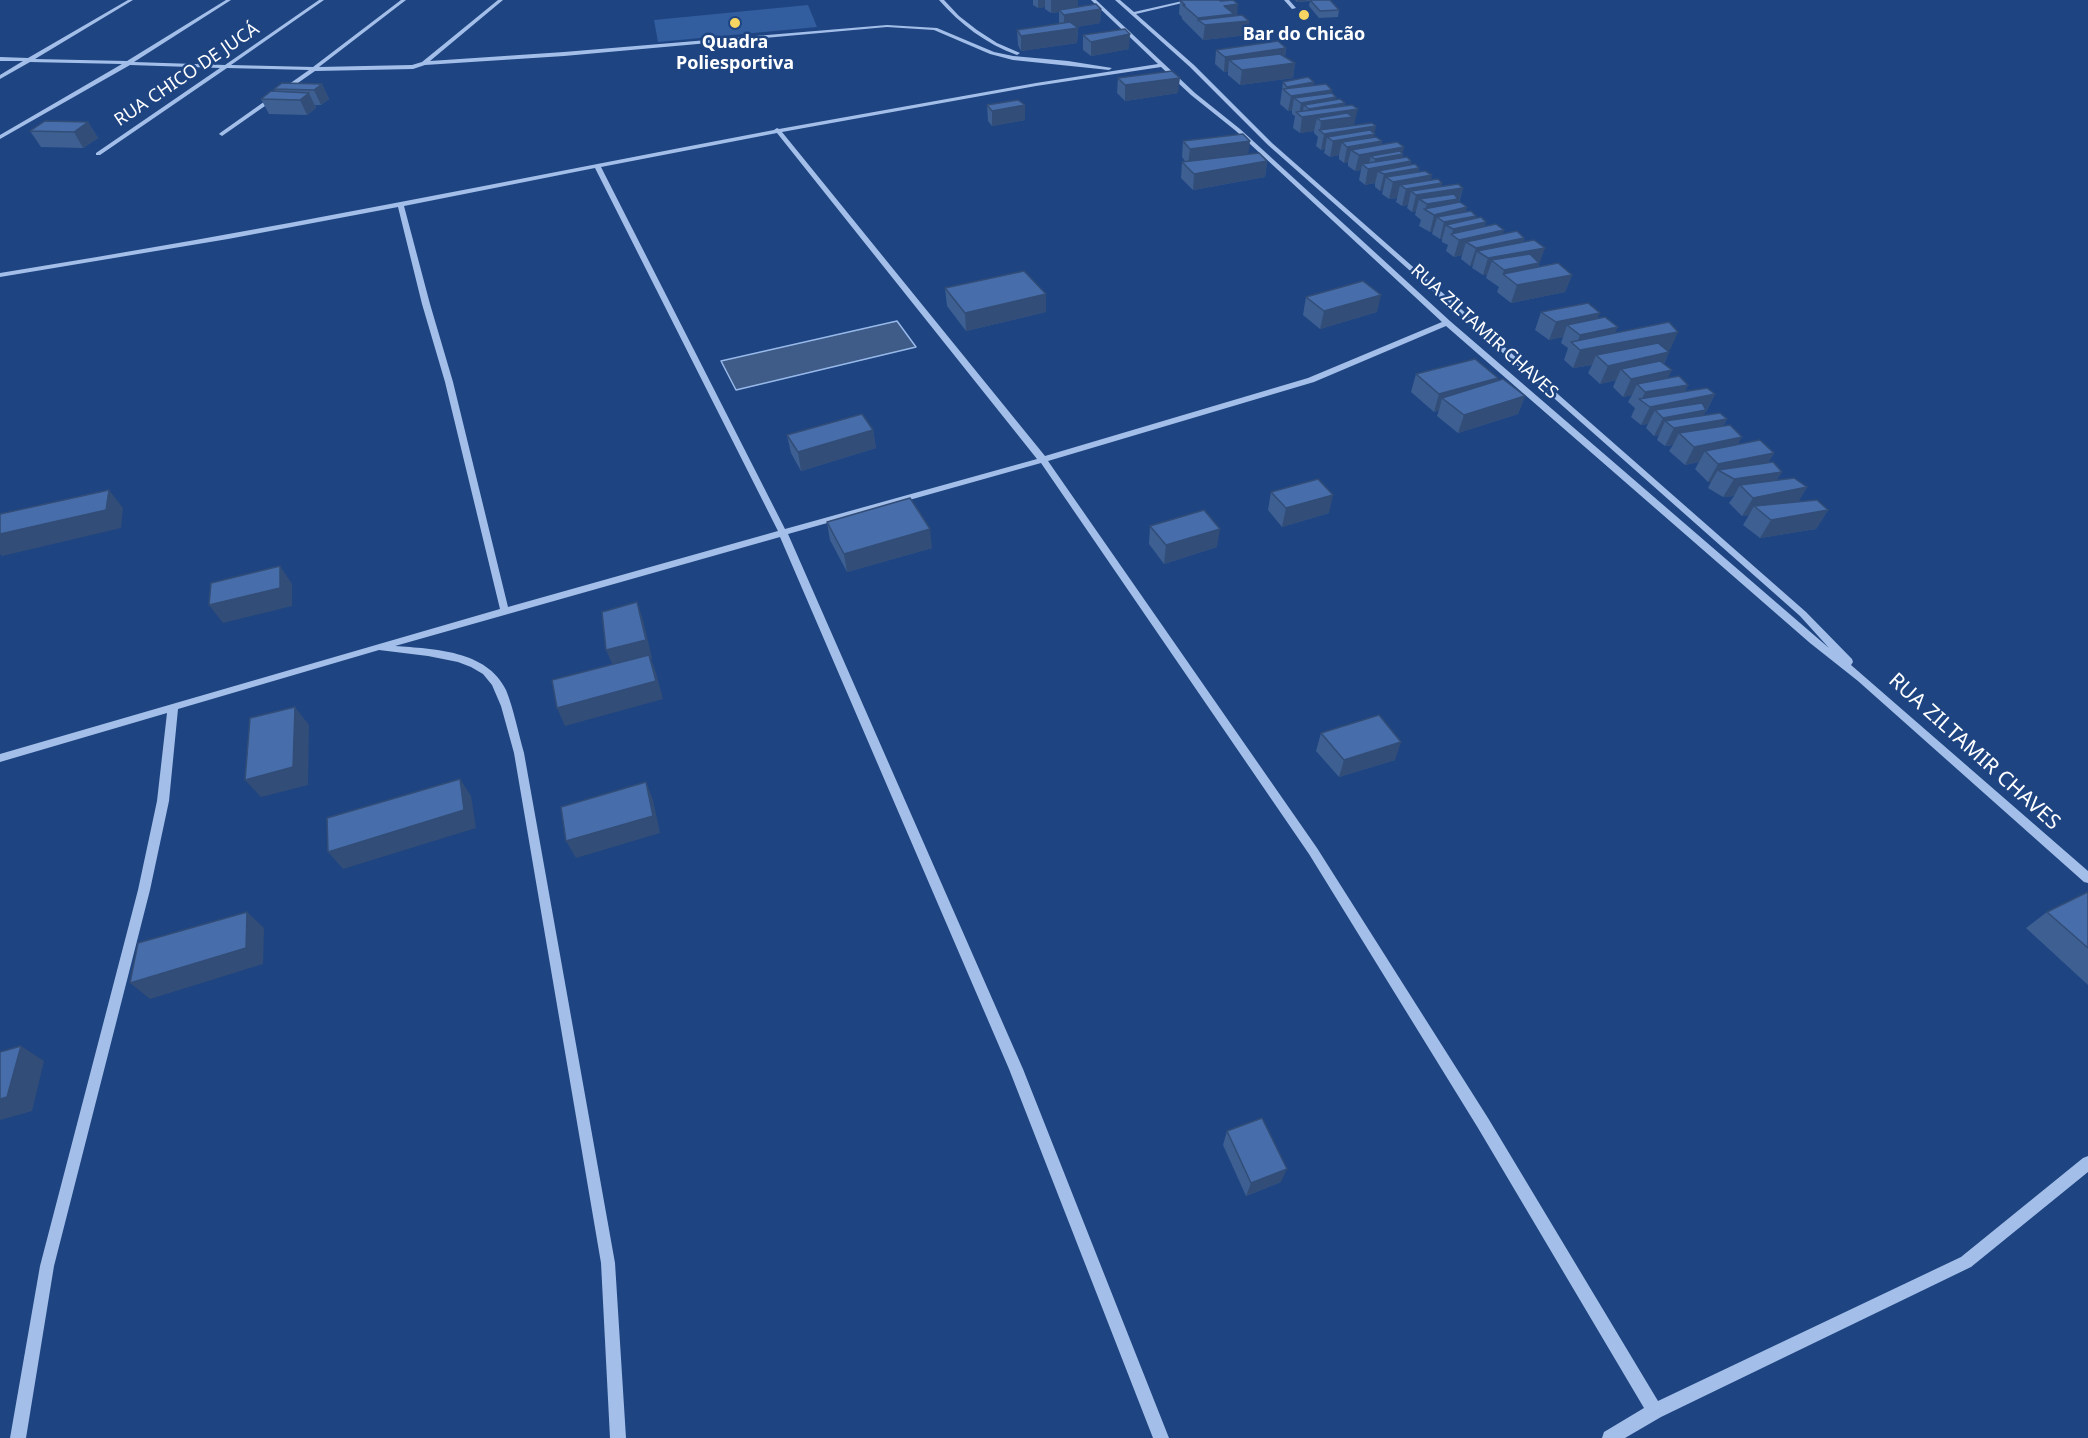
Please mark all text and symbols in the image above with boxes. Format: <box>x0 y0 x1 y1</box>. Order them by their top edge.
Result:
marker: Bar do Chicão <box>1297 8 1311 22</box>
marker: Quadra Poliesportiva <box>728 16 742 30</box>
street label: RUA CHICO DE JUCÁ <box>111 19 263 131</box>
place label: Bar do Chicão <box>1243 24 1365 46</box>
place label: Quadra Poliesportiva <box>676 32 794 74</box>
street label: RUA ZILTAMIR CHAVES <box>1406 260 1562 404</box>
street label: RUA ZILTAMIR CHAVES <box>1883 668 2065 836</box>

